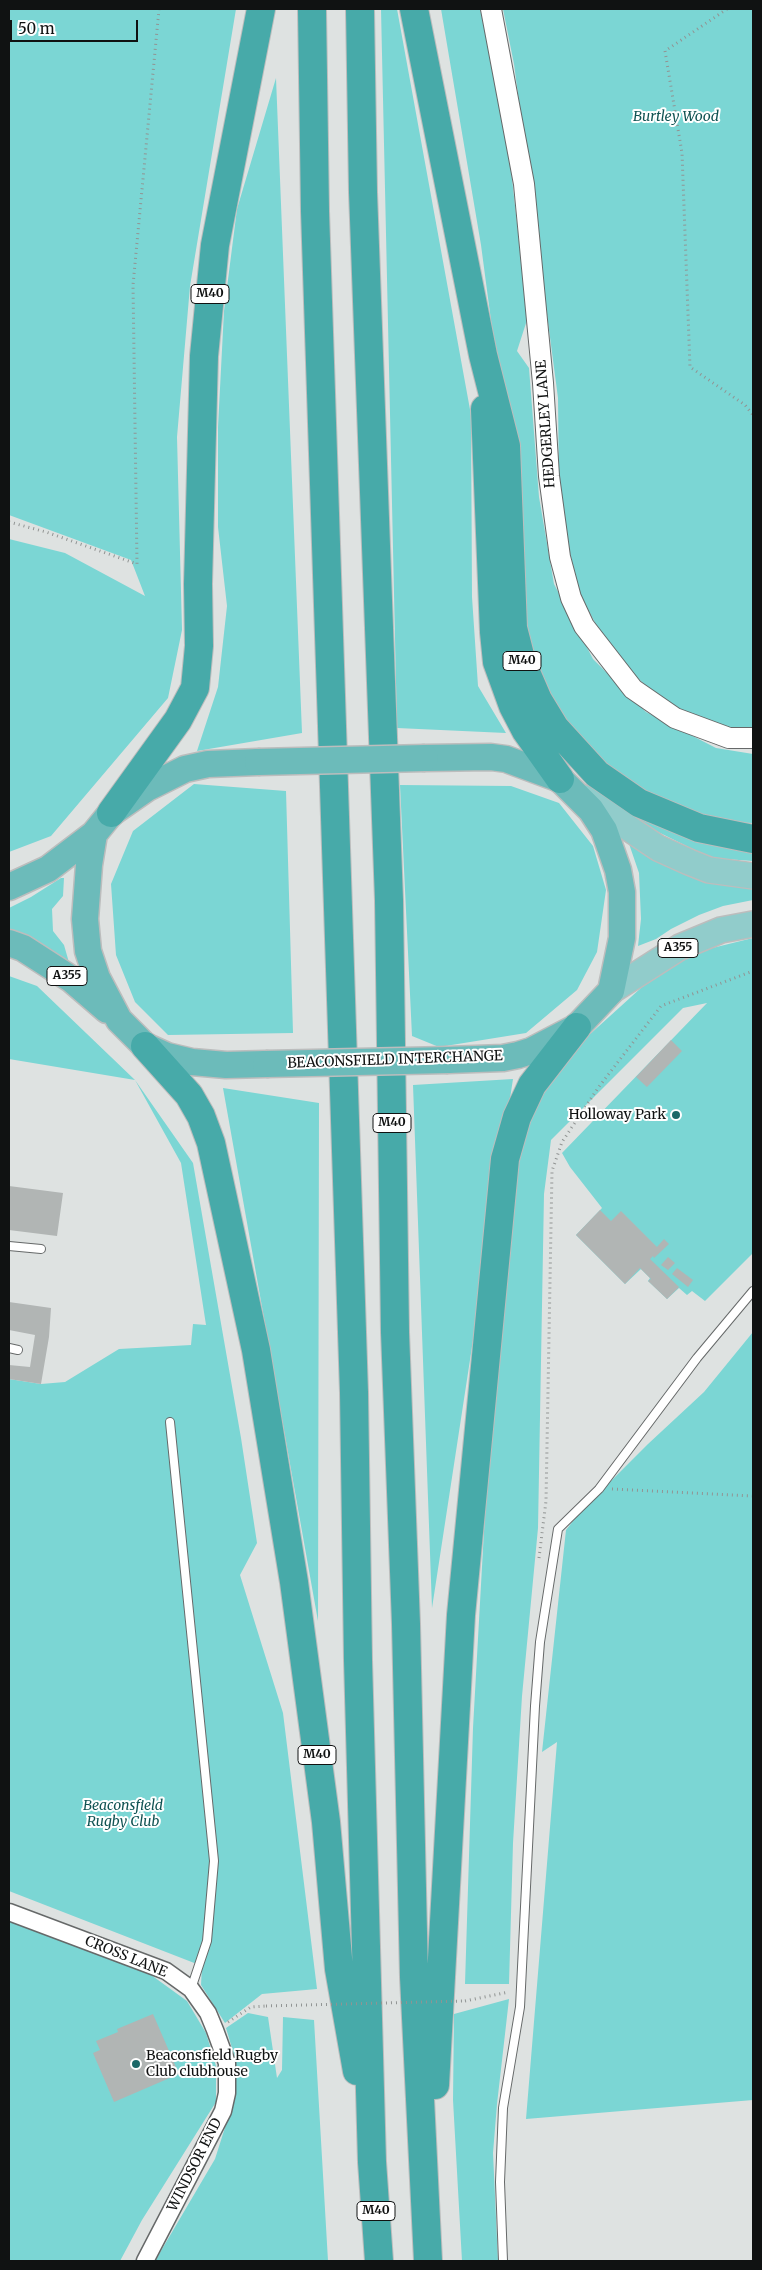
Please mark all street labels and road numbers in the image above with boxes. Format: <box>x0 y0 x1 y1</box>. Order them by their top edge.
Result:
road number: M40 <box>191 284 229 304</box>
street label: HEDGERLEY LANE <box>533 359 559 489</box>
road number: M40 <box>503 651 541 670</box>
road number: A355 <box>658 938 698 958</box>
road number: A355 <box>47 966 87 986</box>
street label: BEACONSFIELD INTERCHANGE <box>287 1048 503 1072</box>
road number: M40 <box>373 1114 411 1132</box>
road number: M40 <box>298 1746 336 1764</box>
street label: CROSS LANE <box>82 1933 170 1981</box>
street label: WINDSOR END <box>164 2116 226 2214</box>
road number: M40 <box>357 2202 395 2220</box>

